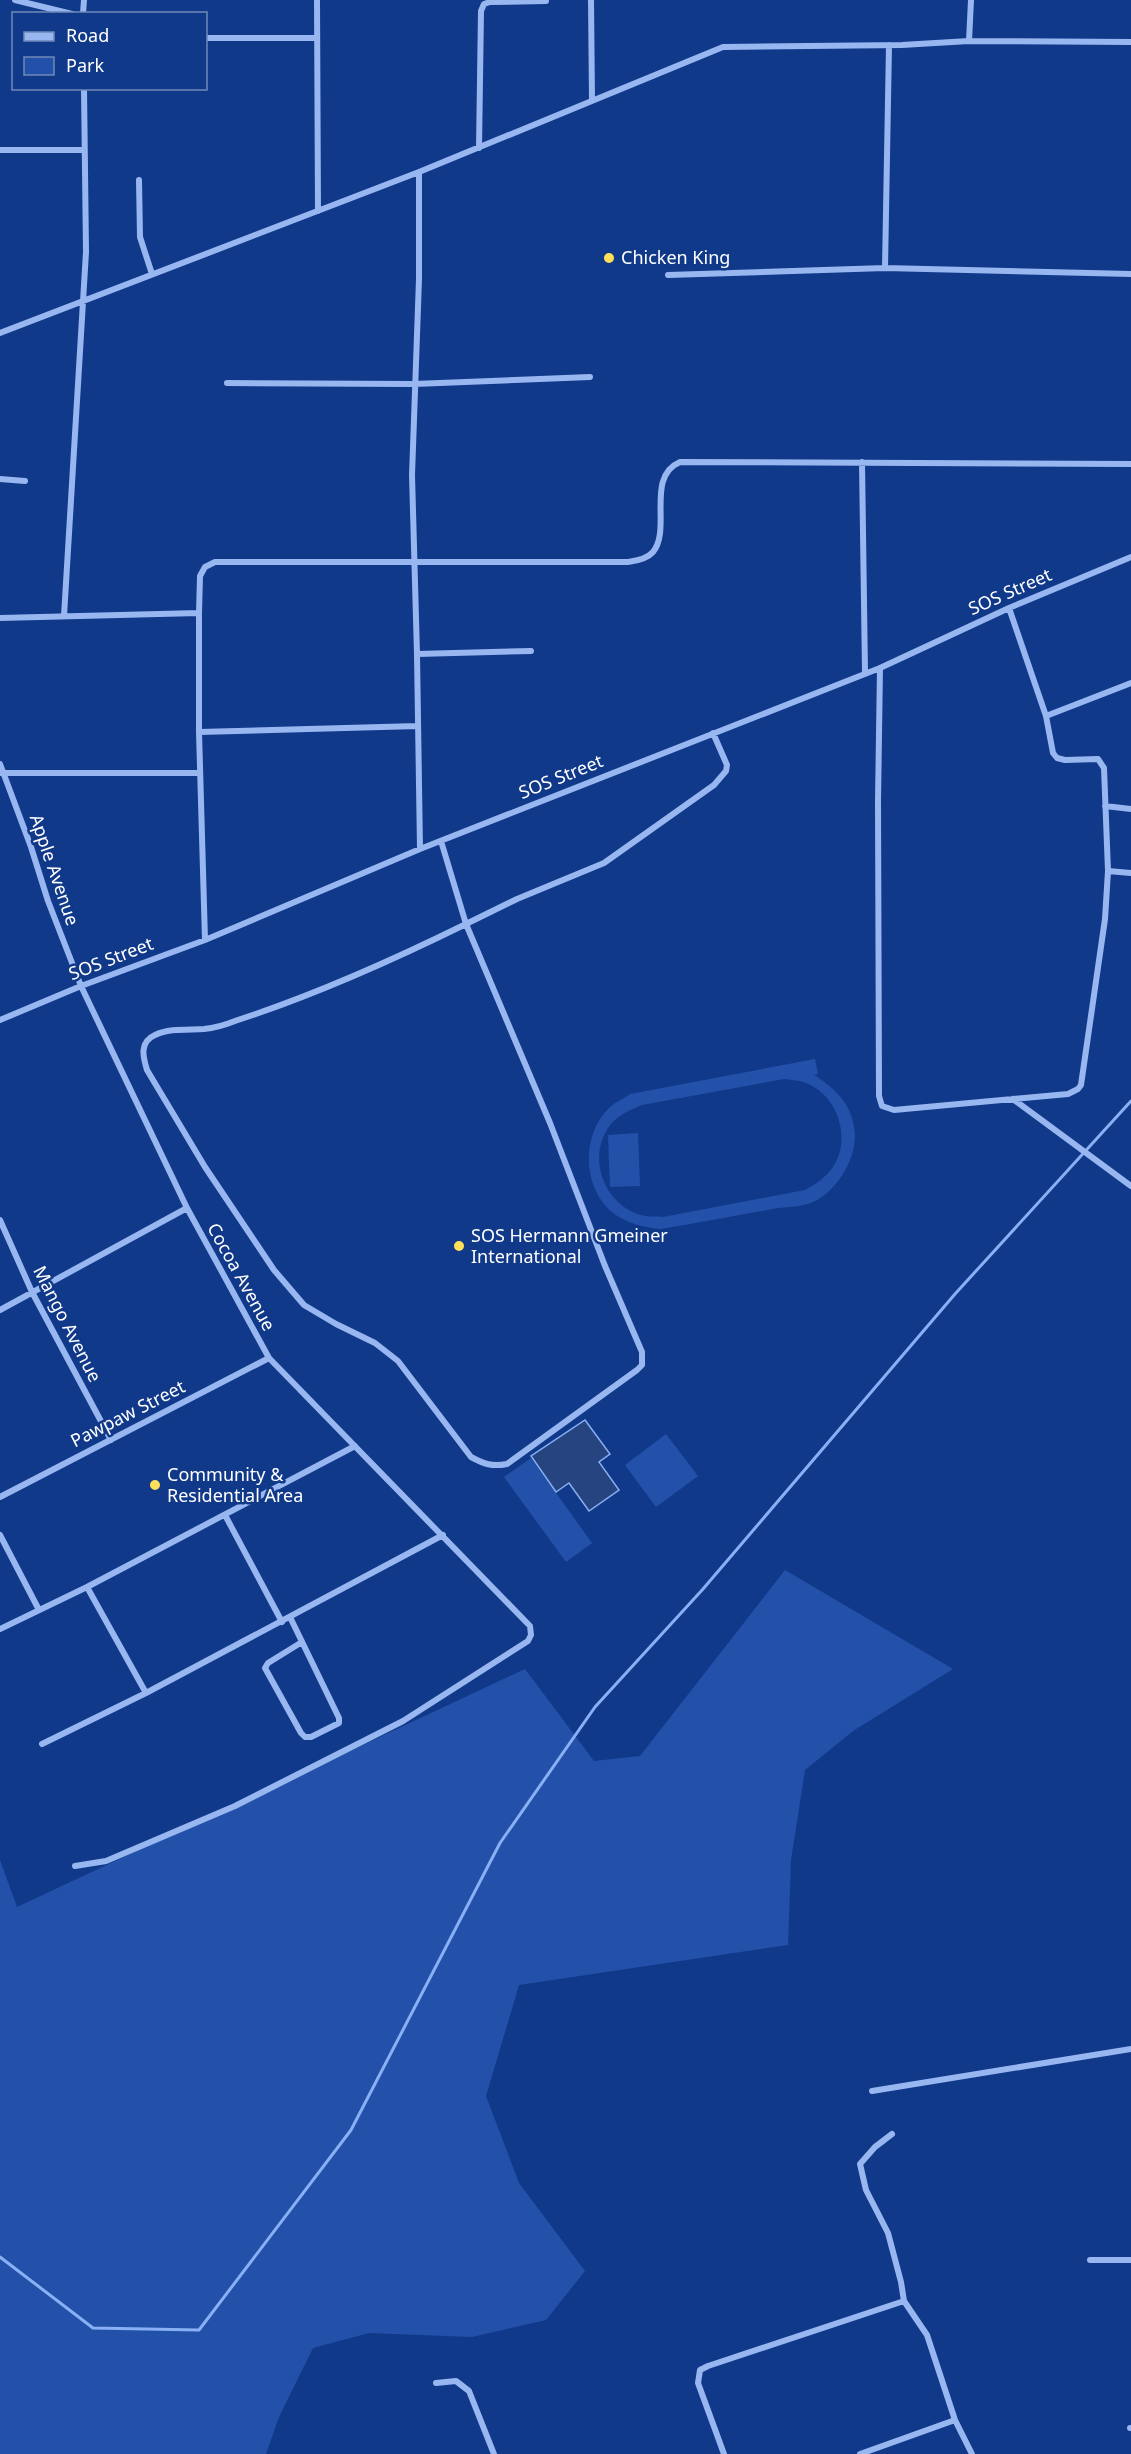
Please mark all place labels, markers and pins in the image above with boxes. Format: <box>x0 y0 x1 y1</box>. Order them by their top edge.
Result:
place label: Chicken King <box>621 245 730 269</box>
marker: Chicken King <box>602 251 616 265</box>
place label: SOS Hermann Gmeiner International <box>471 1223 668 1268</box>
marker: SOS Hermann Gmeiner International <box>452 1239 466 1253</box>
place label: Community & Residential Area <box>167 1462 303 1507</box>
marker: Community & Residential Area <box>148 1478 162 1492</box>

